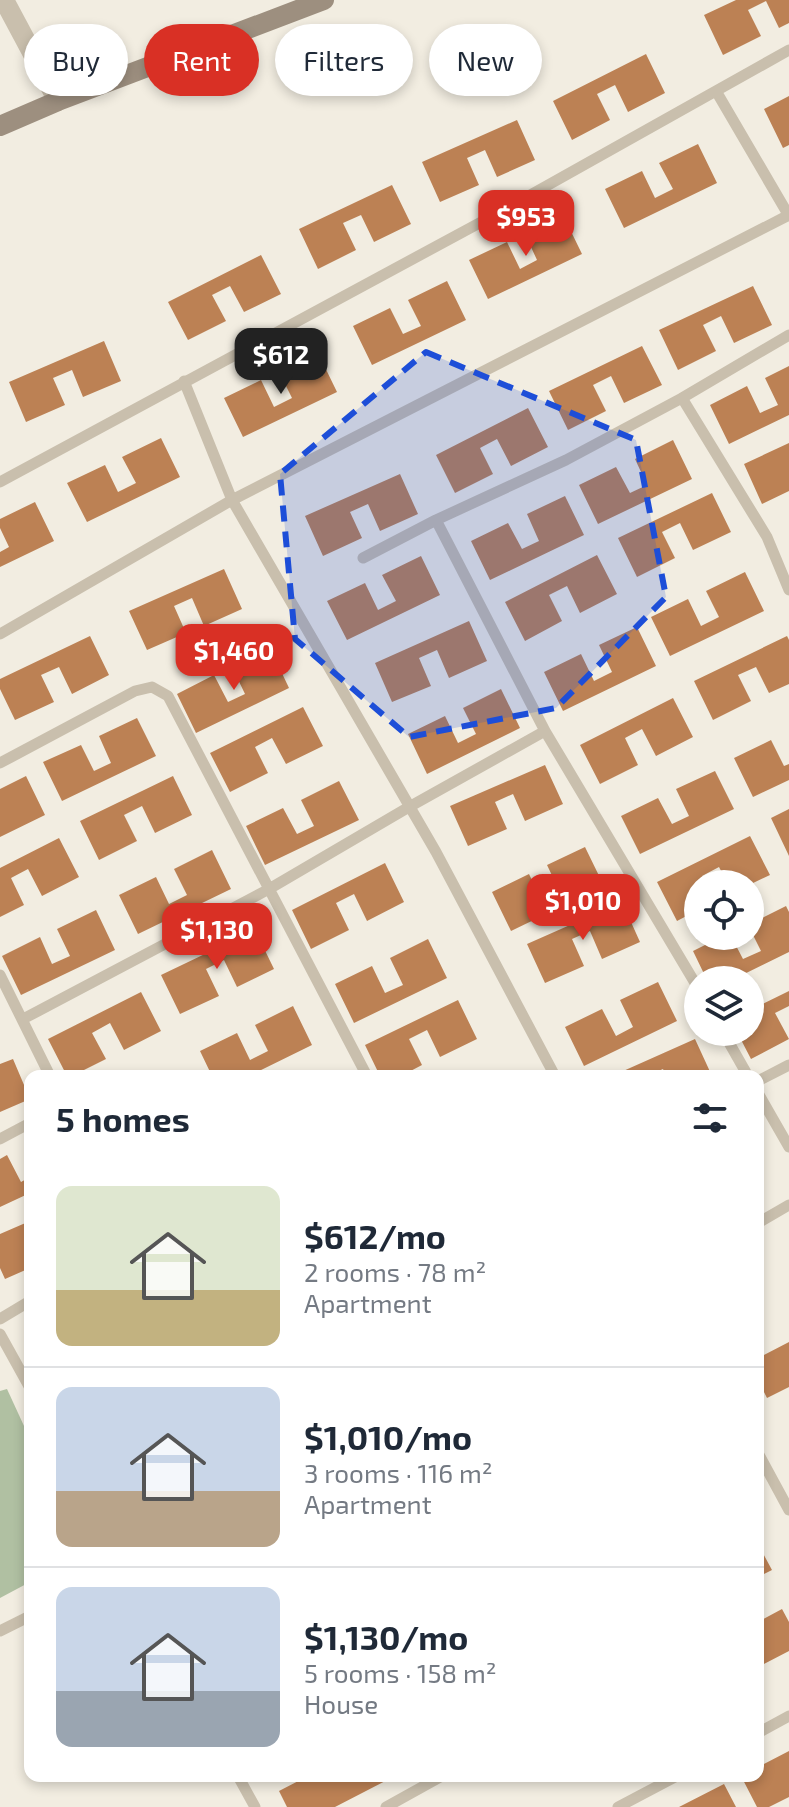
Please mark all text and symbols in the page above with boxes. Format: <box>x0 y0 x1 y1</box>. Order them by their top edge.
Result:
chip: Buy <box>24 24 128 96</box>
chip: Rent <box>144 24 259 96</box>
chip: Filters <box>275 24 413 96</box>
chip: New <box>429 24 542 96</box>
pin: $953 <box>479 190 573 258</box>
text: $953 <box>496 200 556 231</box>
pin: $612 <box>234 328 328 396</box>
text: $612 <box>253 338 309 369</box>
pin: $1,460 <box>169 624 299 692</box>
text: $1,460 <box>194 634 274 665</box>
map controls <box>684 870 764 1046</box>
button: locate <box>684 870 764 950</box>
pin: $1,010 <box>518 874 648 942</box>
text: $1,010 <box>545 884 621 915</box>
pin: $1,130 <box>152 903 282 971</box>
text: $1,130 <box>180 913 254 944</box>
button: layers <box>684 966 764 1046</box>
icon: filters <box>688 1096 732 1140</box>
text: 5 homes <box>56 1098 190 1139</box>
text: $612/mo <box>304 1215 446 1256</box>
icon: home <box>120 1218 216 1314</box>
text: 2 rooms · 78 m² <box>304 1256 486 1287</box>
text: Apartment <box>304 1287 432 1318</box>
text: $1,010/mo <box>304 1416 472 1457</box>
icon: home <box>120 1419 216 1515</box>
text: 3 rooms · 116 m² <box>304 1457 493 1488</box>
text: Apartment <box>304 1488 432 1519</box>
text: $1,130/mo <box>304 1616 468 1657</box>
icon: home <box>120 1619 216 1715</box>
text: 5 rooms · 158 m² <box>304 1657 496 1688</box>
text: House <box>304 1688 378 1719</box>

